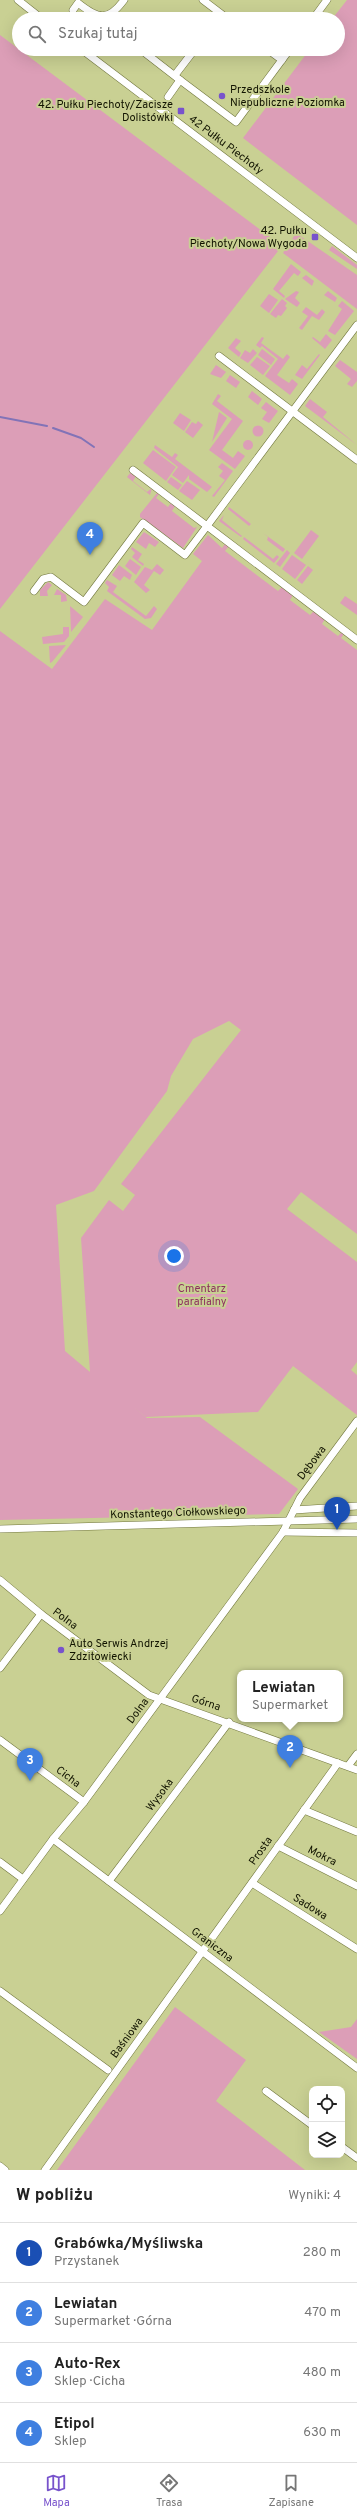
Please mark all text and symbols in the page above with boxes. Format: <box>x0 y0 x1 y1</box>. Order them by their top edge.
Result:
search box <box>12 12 345 56</box>
icon: search <box>26 23 48 45</box>
text: Szukaj tutaj <box>58 25 138 44</box>
place label: Przedszkole Niepubliczne Poziomka <box>230 83 345 110</box>
marker: Przedszkole Niepubliczne Poziomka <box>217 91 227 101</box>
place label: 42. Pułku Piechoty/Zacisze Dolistówki <box>38 98 173 125</box>
marker: 42. Pułku Piechoty/Zacisze Dolistówki <box>176 106 186 116</box>
street label: 42 Pułku Piechoty <box>186 112 266 178</box>
place label: 42. Pułku Piechoty/Nowa Wygoda <box>190 224 307 251</box>
marker: 42. Pułku Piechoty/Nowa Wygoda <box>310 232 320 242</box>
pin: 4 <box>77 522 103 555</box>
your location <box>164 1246 184 1266</box>
park label: Cmentarz parafialny <box>177 1282 227 1309</box>
street label: Dębowa <box>295 1443 330 1483</box>
pin: 1 <box>324 1497 350 1530</box>
street label: Konstantego Ciołkowskiego <box>110 1504 246 1522</box>
street label: Polna <box>50 1605 81 1633</box>
place label: Auto Serwis Andrzej Zdzitowiecki <box>69 1637 168 1664</box>
marker: Auto Serwis Andrzej Zdzitowiecki <box>56 1645 66 1655</box>
popup <box>237 1670 343 1722</box>
text: Lewiatan <box>252 1679 315 1698</box>
street label: Górna <box>190 1692 223 1714</box>
street label: Dolna <box>124 1695 152 1727</box>
text: Supermarket <box>252 1698 328 1714</box>
pin: 2 <box>277 1735 303 1768</box>
pin: 3 <box>17 1748 43 1781</box>
street label: Cicha <box>53 1763 83 1791</box>
street label: Wysoka <box>143 1776 177 1814</box>
street label: Prosta <box>246 1834 276 1868</box>
street label: Mokra <box>305 1843 339 1869</box>
street label: Sadowa <box>290 1891 330 1923</box>
street label: Graniczna <box>188 1925 236 1966</box>
street label: Baśniowa <box>108 2015 147 2061</box>
map controls <box>309 2086 345 2158</box>
button: locate <box>309 2086 345 2122</box>
button: layers <box>309 2122 345 2158</box>
text: W pobliżu <box>16 2185 93 2207</box>
text: Wyniki: 4 <box>288 2188 341 2204</box>
text: Grabówka/Myśliwska <box>54 2235 203 2254</box>
text: 1 <box>26 2245 32 2261</box>
text: 280 m <box>303 2245 341 2261</box>
text: Przystanek <box>54 2254 119 2270</box>
text: Lewiatan <box>54 2295 118 2314</box>
text: 2 <box>25 2305 33 2321</box>
text: 470 m <box>304 2305 341 2321</box>
text: Supermarket · Górna <box>54 2314 172 2330</box>
text: Auto-Rex <box>54 2355 121 2374</box>
text: 3 <box>25 2365 33 2381</box>
text: 480 m <box>303 2365 341 2381</box>
text: Sklep · Cicha <box>54 2374 125 2390</box>
text: Etipol <box>54 2415 95 2434</box>
text: 4 <box>25 2425 33 2441</box>
text: 630 m <box>303 2425 341 2441</box>
text: Sklep <box>54 2434 87 2450</box>
tab: Mapa <box>43 2472 70 2510</box>
tab: Trasa <box>156 2472 182 2510</box>
tab: Zapisane <box>268 2472 314 2510</box>

